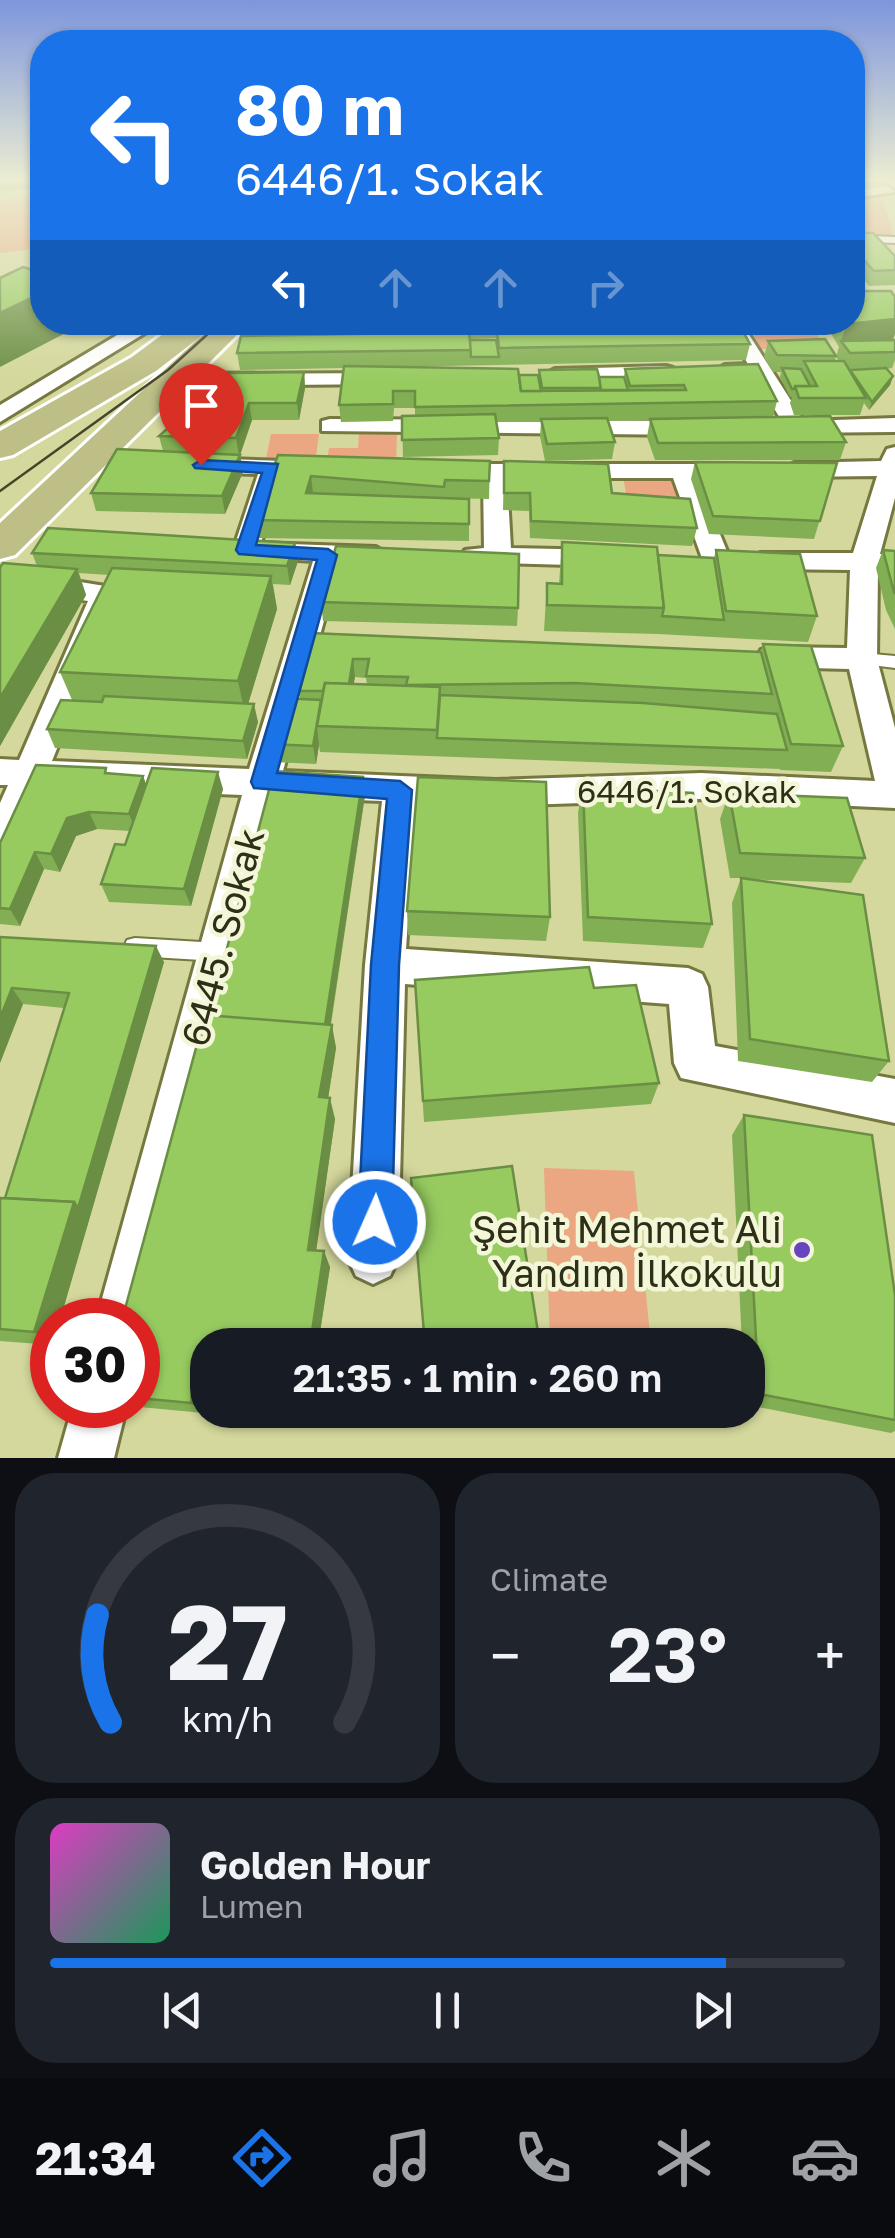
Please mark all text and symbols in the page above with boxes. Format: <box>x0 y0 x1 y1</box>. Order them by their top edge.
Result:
text: 80 m <box>235 66 404 150</box>
icon: left <box>70 70 200 200</box>
text: 6446/1. Sokak <box>235 151 544 205</box>
icon: left <box>263 260 318 315</box>
icon: ahead <box>368 260 423 315</box>
icon: ahead <box>473 260 528 315</box>
icon: right <box>578 260 633 315</box>
pin <box>159 363 244 466</box>
icon: arrive <box>174 378 229 433</box>
street label: 6446/1. Sokak <box>577 772 797 810</box>
street label: 6445. Sokak <box>171 823 273 1051</box>
position arrow <box>323 1170 427 1274</box>
place label: Şehit Mehmet Ali Yandım İlkokulu <box>472 1206 782 1295</box>
marker: Şehit Mehmet Ali Yandım İlkokulu <box>791 1239 813 1261</box>
speed limit sign: 30 <box>30 1298 160 1428</box>
text: 21:35 · 1 min · 260 m <box>293 1355 662 1400</box>
text: Climate <box>490 1560 608 1598</box>
text: 27 <box>167 1578 288 1703</box>
text: 23° <box>608 1608 727 1699</box>
text: − <box>490 1622 520 1688</box>
text: + <box>815 1622 845 1688</box>
text: km/h <box>182 1697 273 1740</box>
text: Golden Hour <box>200 1842 431 1887</box>
text: Lumen <box>200 1887 304 1925</box>
icon: previous <box>155 1983 210 2038</box>
icon: pause <box>420 1983 475 2038</box>
icon: next <box>685 1983 740 2038</box>
icon: directions <box>227 2123 297 2193</box>
icon: music <box>367 2123 437 2193</box>
icon: phone <box>508 2123 578 2193</box>
icon: climate <box>649 2123 719 2193</box>
icon: car <box>790 2123 860 2193</box>
text: 21:34 <box>35 2131 156 2185</box>

